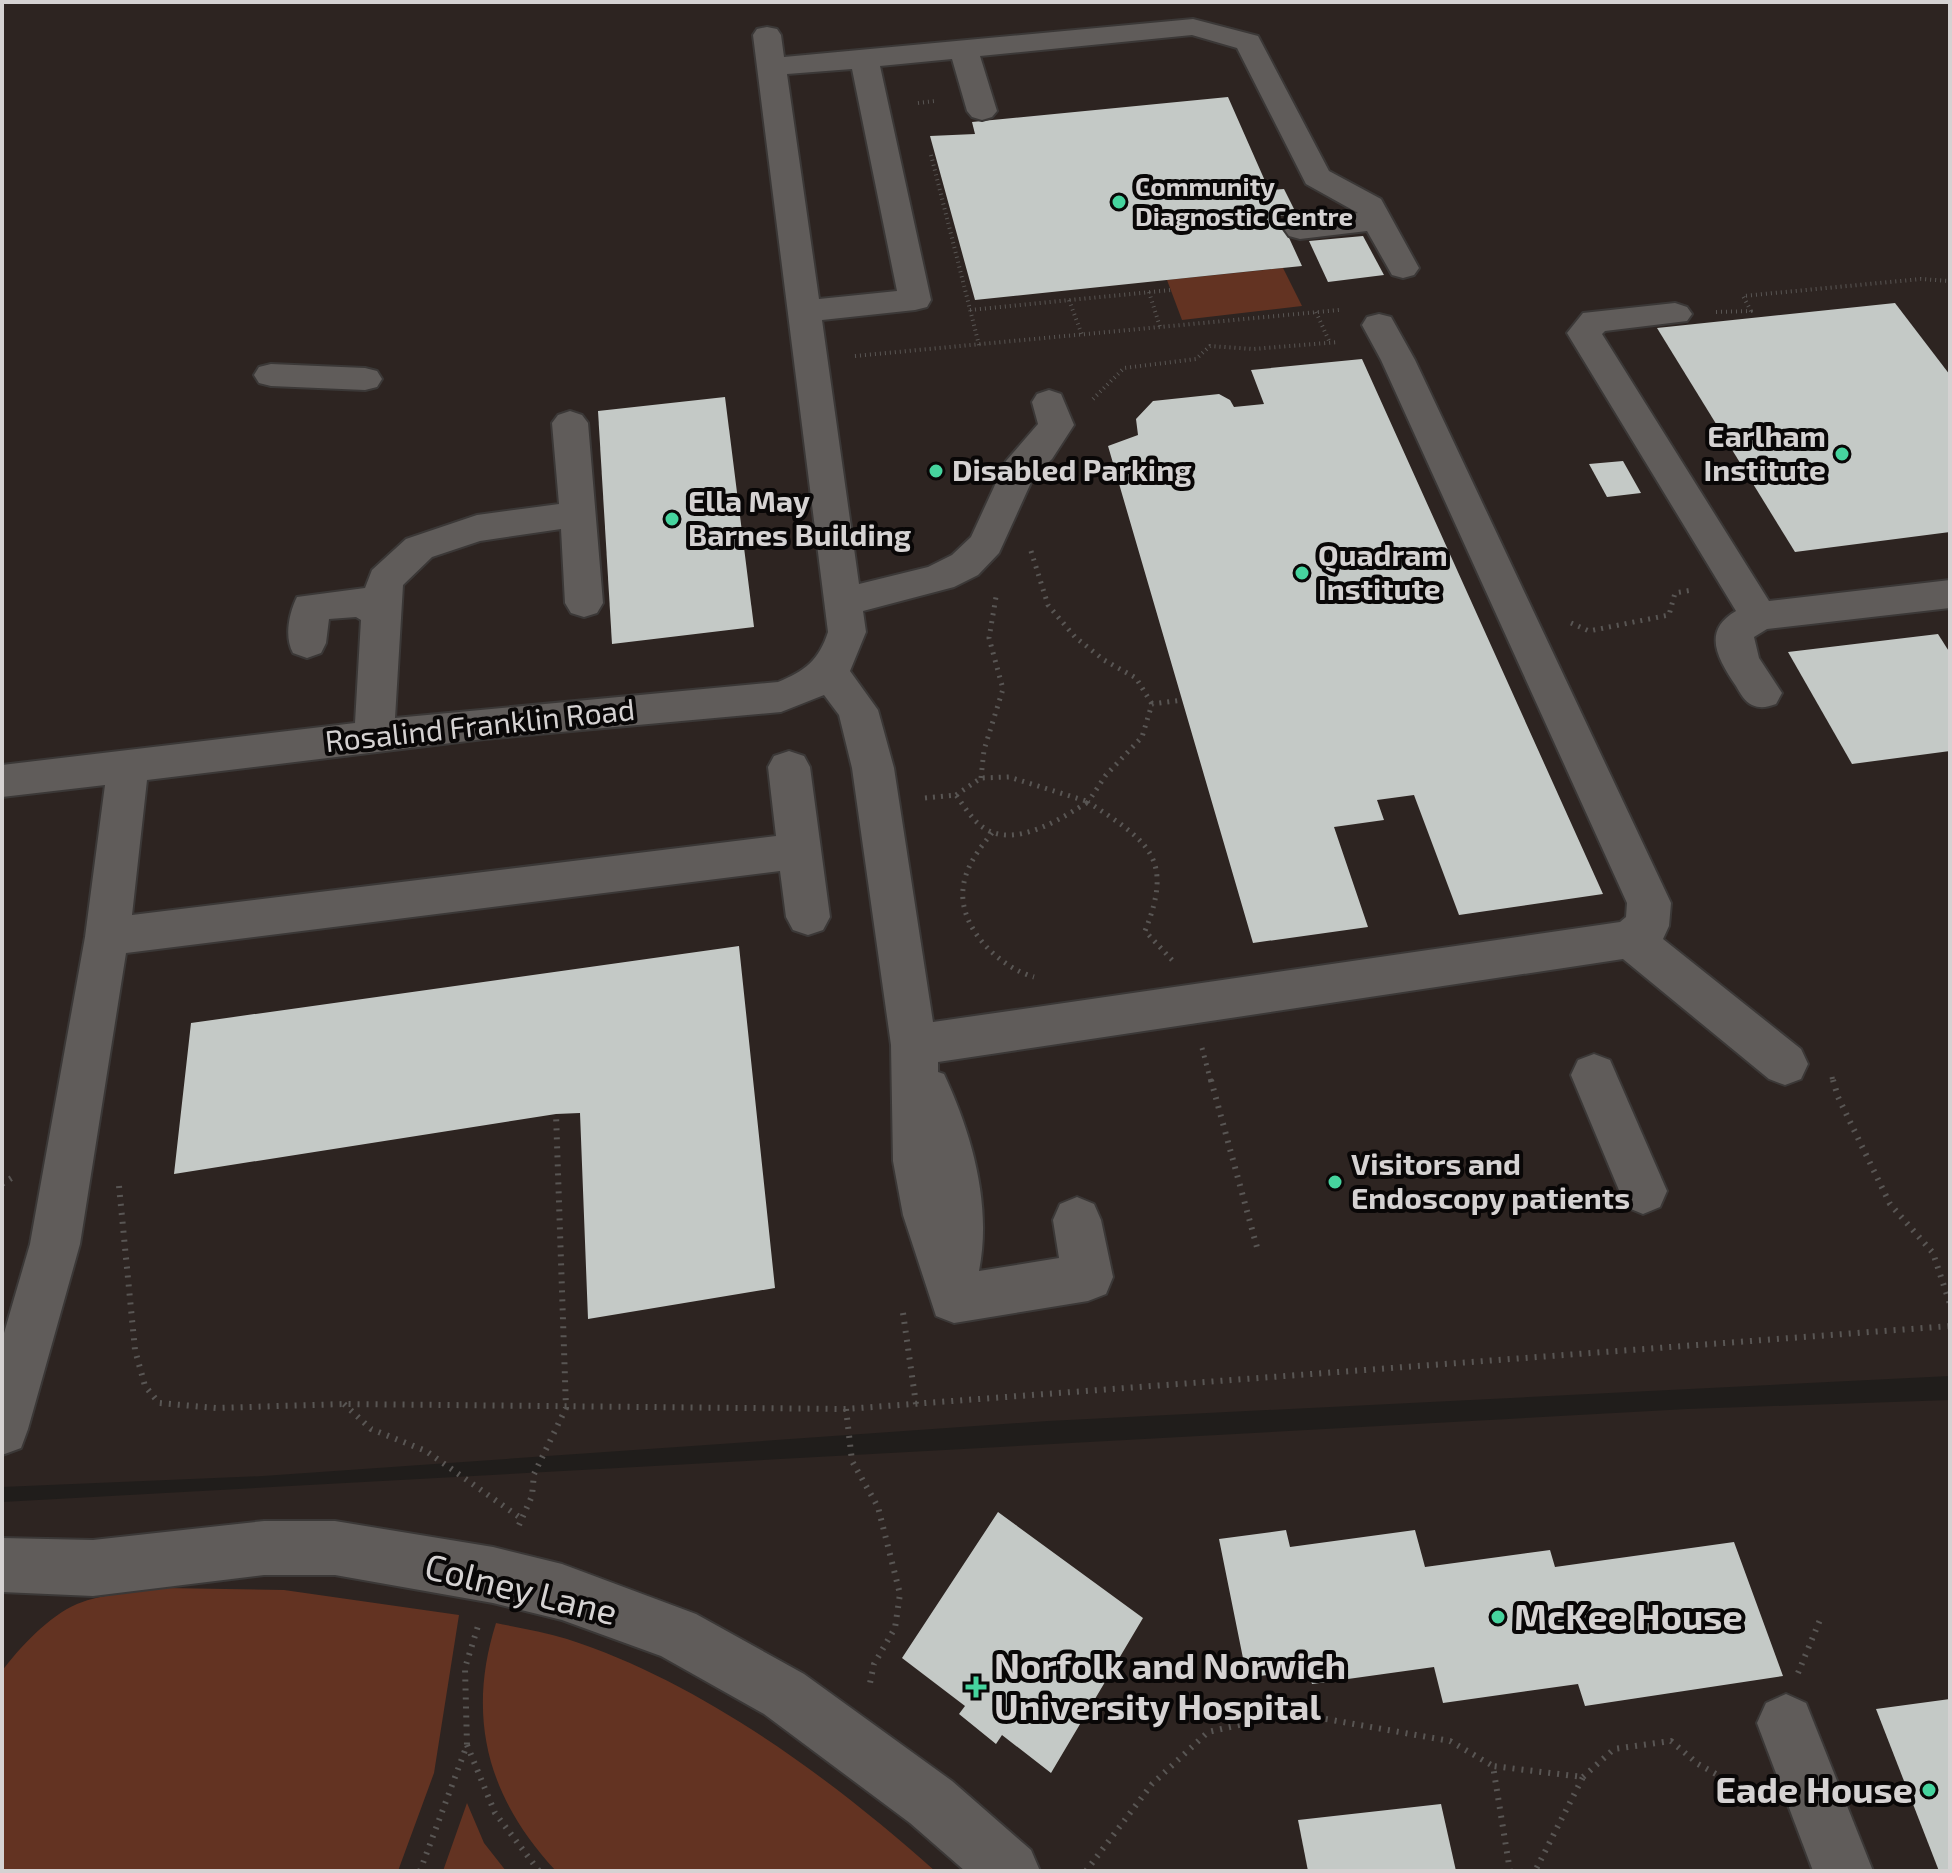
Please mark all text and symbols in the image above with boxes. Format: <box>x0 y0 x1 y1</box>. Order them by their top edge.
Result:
place label: Community Diagnostic Centre <box>1135 170 1353 231</box>
marker: Community Diagnostic Centre <box>1110 193 1128 211</box>
place label: Earlham Institute <box>1703 417 1826 487</box>
marker: Earlham Institute <box>1833 445 1851 463</box>
place label: Disabled Parking <box>952 451 1192 487</box>
marker: Disabled Parking <box>927 462 945 480</box>
place label: Ella May Barnes Building <box>688 482 912 552</box>
marker: Ella May Barnes Building <box>663 510 681 528</box>
place label: Quadram Institute <box>1318 536 1448 606</box>
marker: Quadram Institute <box>1293 564 1311 582</box>
street label: Rosalind Franklin Road <box>323 690 636 758</box>
place label: Visitors and Endoscopy patients <box>1351 1145 1630 1216</box>
marker: Visitors and Endoscopy patients <box>1326 1173 1344 1191</box>
street label: Colney Lane <box>421 1543 622 1632</box>
place label: McKee House <box>1514 1594 1743 1637</box>
marker: McKee House <box>1489 1608 1507 1626</box>
place label: Norfolk and Norwich University Hospital <box>994 1643 1346 1728</box>
marker: Norfolk and Norwich University Hospital <box>965 1676 987 1698</box>
place label: Eade House <box>1715 1767 1913 1810</box>
marker: Eade House <box>1920 1781 1938 1799</box>

